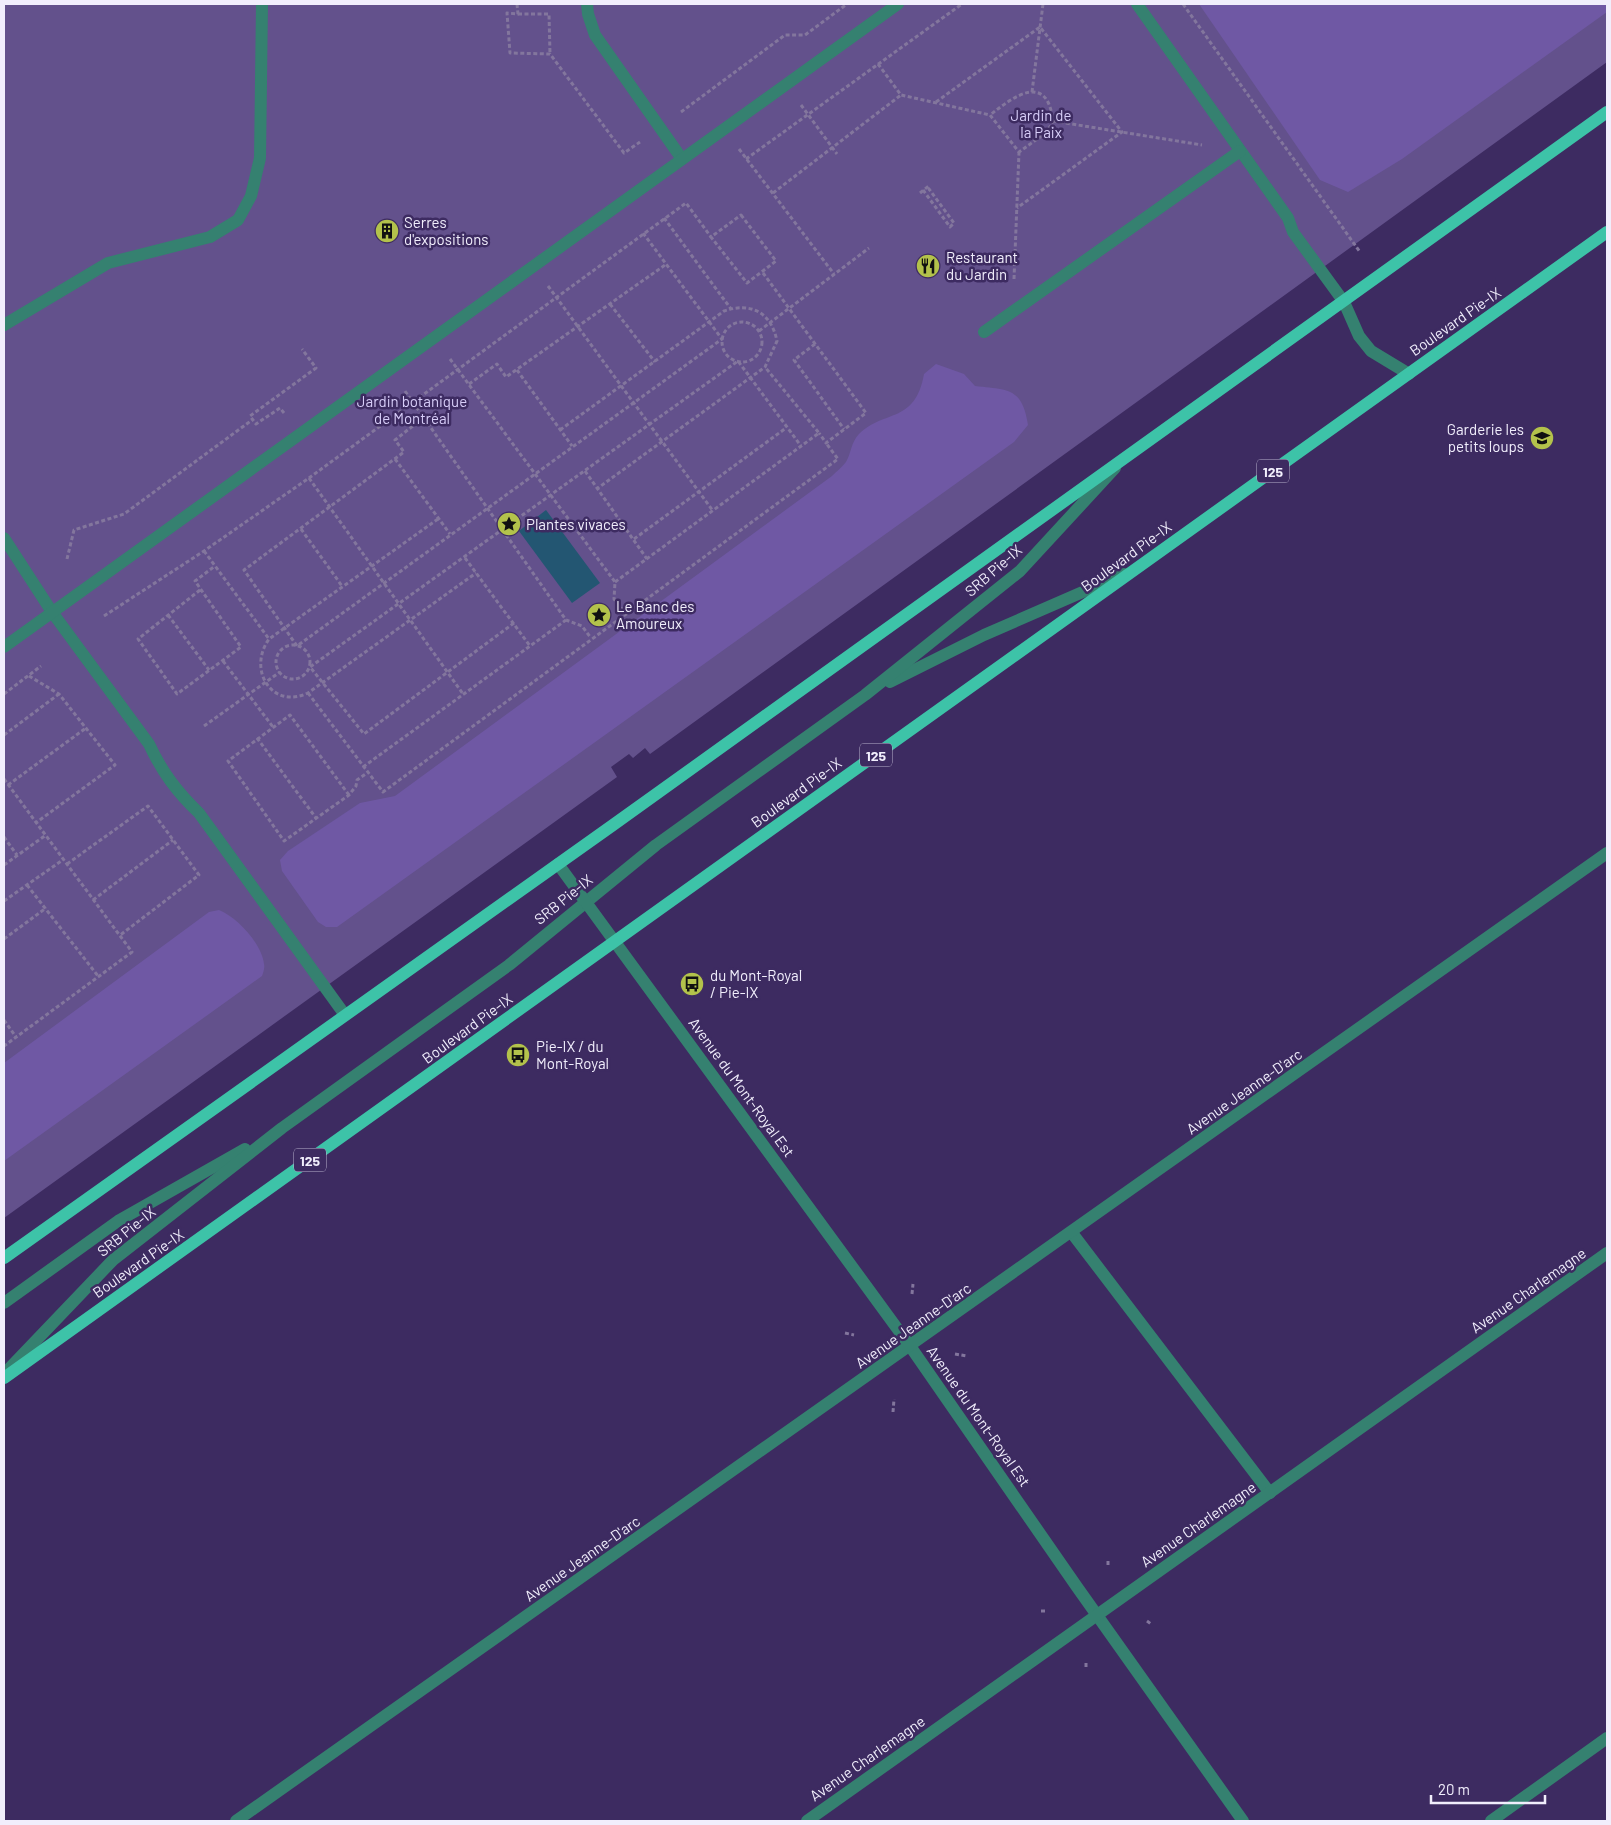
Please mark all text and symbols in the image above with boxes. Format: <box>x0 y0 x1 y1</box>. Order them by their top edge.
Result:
park label: Jardin de la Paix <box>1011 106 1072 141</box>
place label: Serres d'expositions <box>404 213 489 248</box>
building icon: Serres d'expositions <box>374 218 400 244</box>
place label: Restaurant du Jardin <box>946 248 1018 283</box>
restaurant icon: Restaurant du Jardin <box>915 253 941 279</box>
street label: Boulevard Pie-IX <box>1406 283 1504 359</box>
park label: Jardin botanique de Montréal <box>357 392 467 427</box>
place label: Garderie les petits loups <box>1447 420 1524 455</box>
school or university icon: Garderie les petits loups <box>1529 425 1555 451</box>
road number: 125 <box>1257 460 1289 482</box>
place icon: Plantes vivaces <box>496 511 522 537</box>
place label: Plantes vivaces <box>526 515 626 533</box>
street label: Boulevard Pie-IX <box>1077 517 1175 595</box>
street label: SRB Pie-IX <box>961 540 1025 600</box>
place label: Le Banc des Amoureux <box>616 597 695 632</box>
place icon: Le Banc des Amoureux <box>586 602 612 628</box>
road number: 125 <box>860 744 892 766</box>
street label: Boulevard Pie-IX <box>747 753 845 831</box>
street label: SRB Pie-IX <box>530 870 596 928</box>
place label: du Mont-Royal / Pie-IX <box>710 966 802 1001</box>
bus stop icon: du Mont-Royal / Pie-IX <box>679 971 705 997</box>
street label: Boulevard Pie-IX <box>418 989 516 1067</box>
street label: Avenue du Mont-Royal Est <box>685 1014 799 1160</box>
place label: Pie-IX / du Mont-Royal <box>536 1037 609 1072</box>
bus stop icon: Pie-IX / du Mont-Royal <box>505 1042 531 1068</box>
street label: Avenue Jeanne-D'arc <box>1183 1044 1305 1138</box>
road number: 125 <box>294 1148 326 1172</box>
street label: SRB Pie-IX <box>93 1202 159 1260</box>
street label: Boulevard Pie-IX <box>89 1225 187 1301</box>
street label: Avenue Charlemagne <box>1467 1243 1589 1337</box>
street label: Avenue Jeanne-D'arc <box>852 1278 974 1372</box>
street label: Avenue du Mont-Royal Est <box>924 1342 1034 1490</box>
street label: Avenue Charlemagne <box>1137 1477 1259 1571</box>
street label: Avenue Jeanne-D'arc <box>521 1511 643 1605</box>
street label: Avenue Charlemagne <box>806 1711 928 1805</box>
scale bar <box>1431 1772 1545 1804</box>
text: 20 m <box>1438 1780 1470 1798</box>

